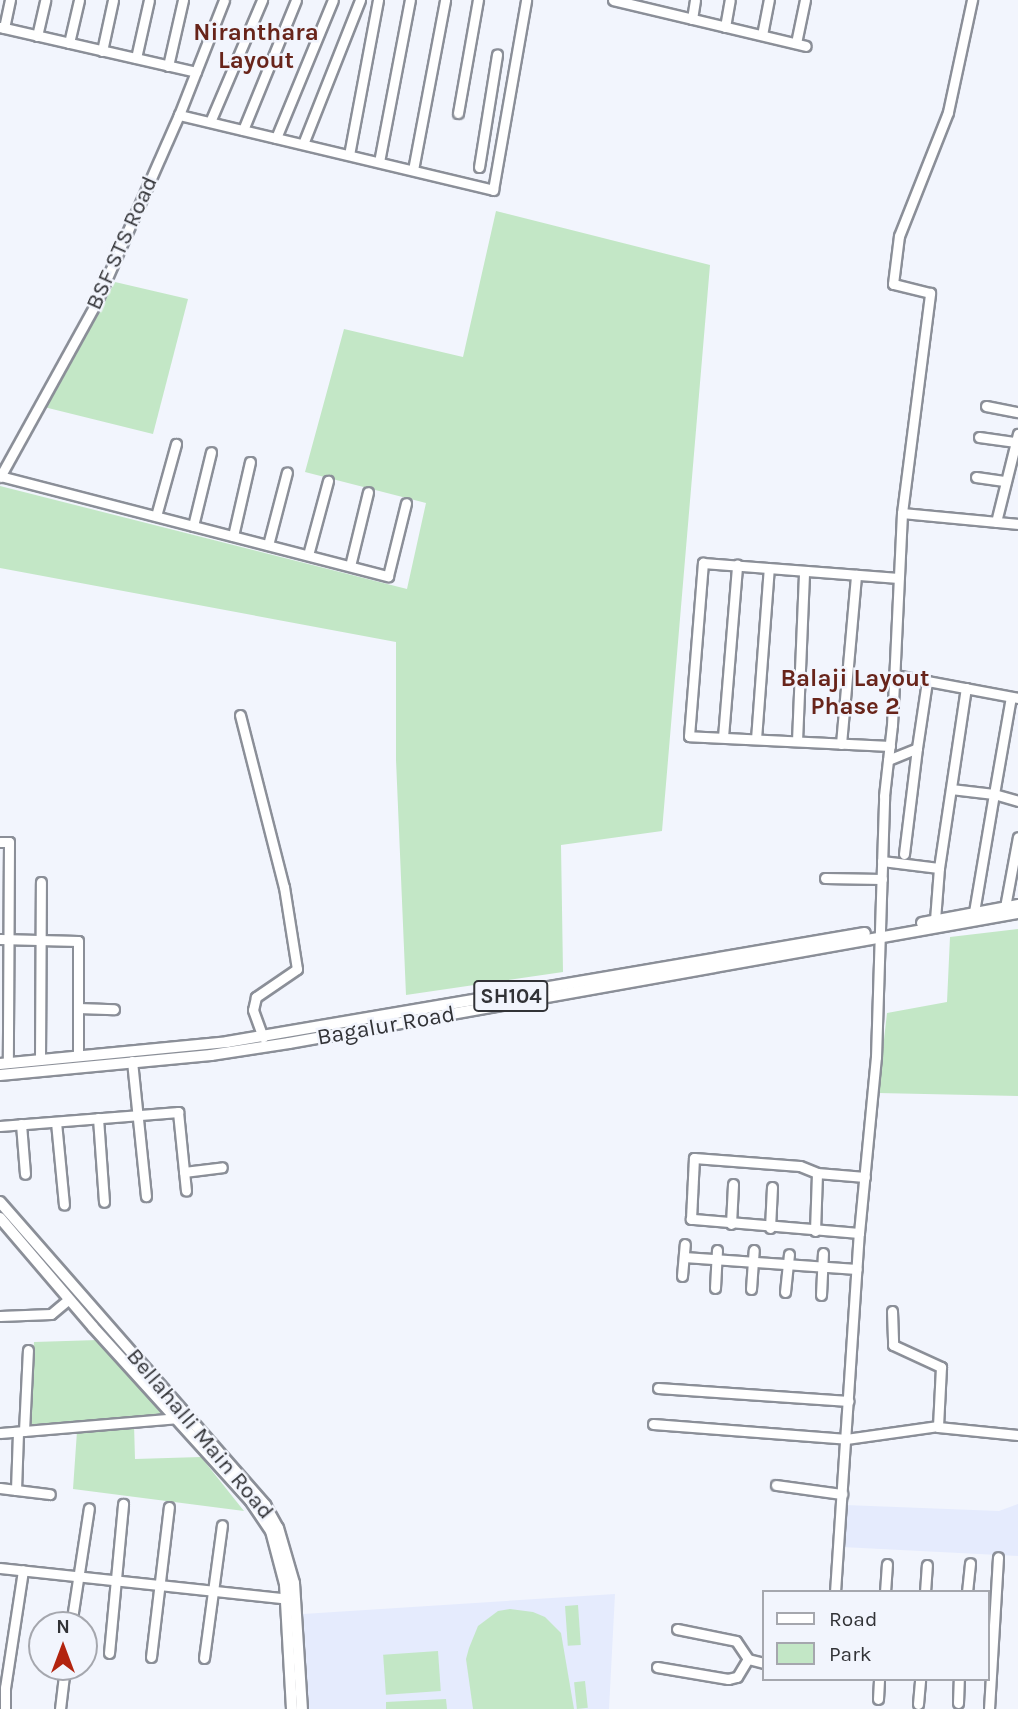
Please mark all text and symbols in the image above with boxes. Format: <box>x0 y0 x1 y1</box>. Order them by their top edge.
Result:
district label: Niranthara Layout <box>193 19 319 75</box>
street label: BSF STS Road <box>80 172 164 314</box>
district label: Balaji Layout Phase 2 <box>780 665 930 721</box>
road number: SH104 <box>472 978 550 1014</box>
street label: Bagalur Road <box>315 1000 457 1052</box>
street label: Bellahalli Main Road <box>120 1343 280 1525</box>
legend <box>762 1590 990 1681</box>
text: Road <box>829 1607 877 1631</box>
north arrow <box>28 1611 98 1681</box>
text: N <box>56 1616 70 1638</box>
text: Park <box>829 1642 872 1666</box>

